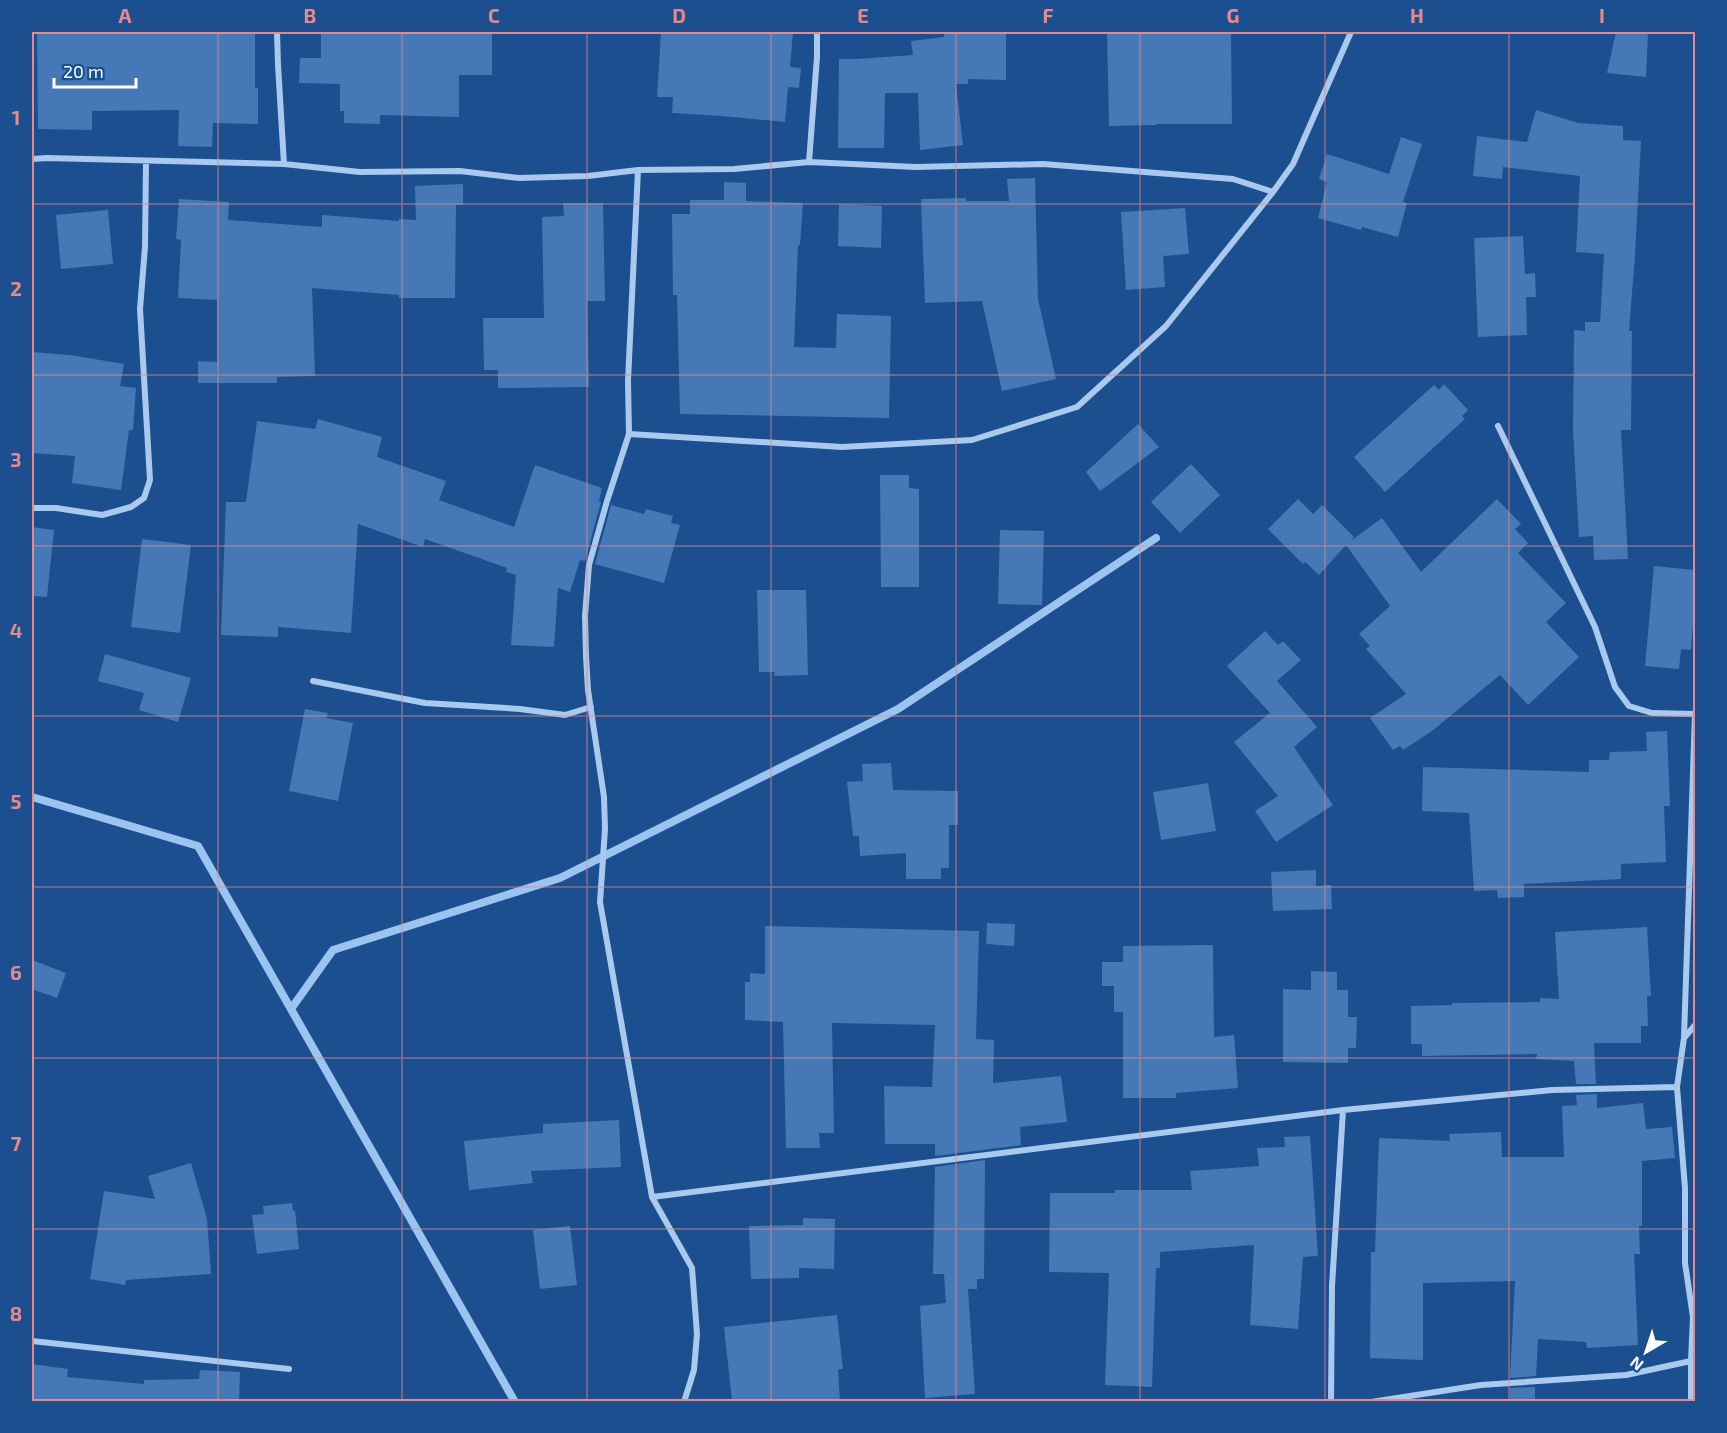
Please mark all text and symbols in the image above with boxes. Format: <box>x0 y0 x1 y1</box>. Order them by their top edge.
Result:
text: A <box>118 3 132 27</box>
text: B <box>304 3 316 27</box>
text: C <box>488 3 500 27</box>
text: D <box>672 3 686 27</box>
text: E <box>857 3 869 27</box>
text: F <box>1042 3 1054 27</box>
text: G <box>1227 3 1239 27</box>
text: H <box>1410 3 1424 27</box>
text: I <box>1599 3 1605 27</box>
scale bar <box>54 51 136 89</box>
text: 20 m <box>63 60 104 82</box>
text: 1 <box>12 105 20 129</box>
text: 2 <box>10 276 22 300</box>
text: 3 <box>10 447 22 471</box>
text: 4 <box>10 618 23 642</box>
text: 5 <box>10 789 22 813</box>
text: 6 <box>10 960 22 984</box>
text: 7 <box>11 1131 22 1155</box>
text: 8 <box>10 1301 22 1325</box>
north arrow <box>1616 1322 1676 1382</box>
text: N <box>1626 1353 1647 1375</box>

